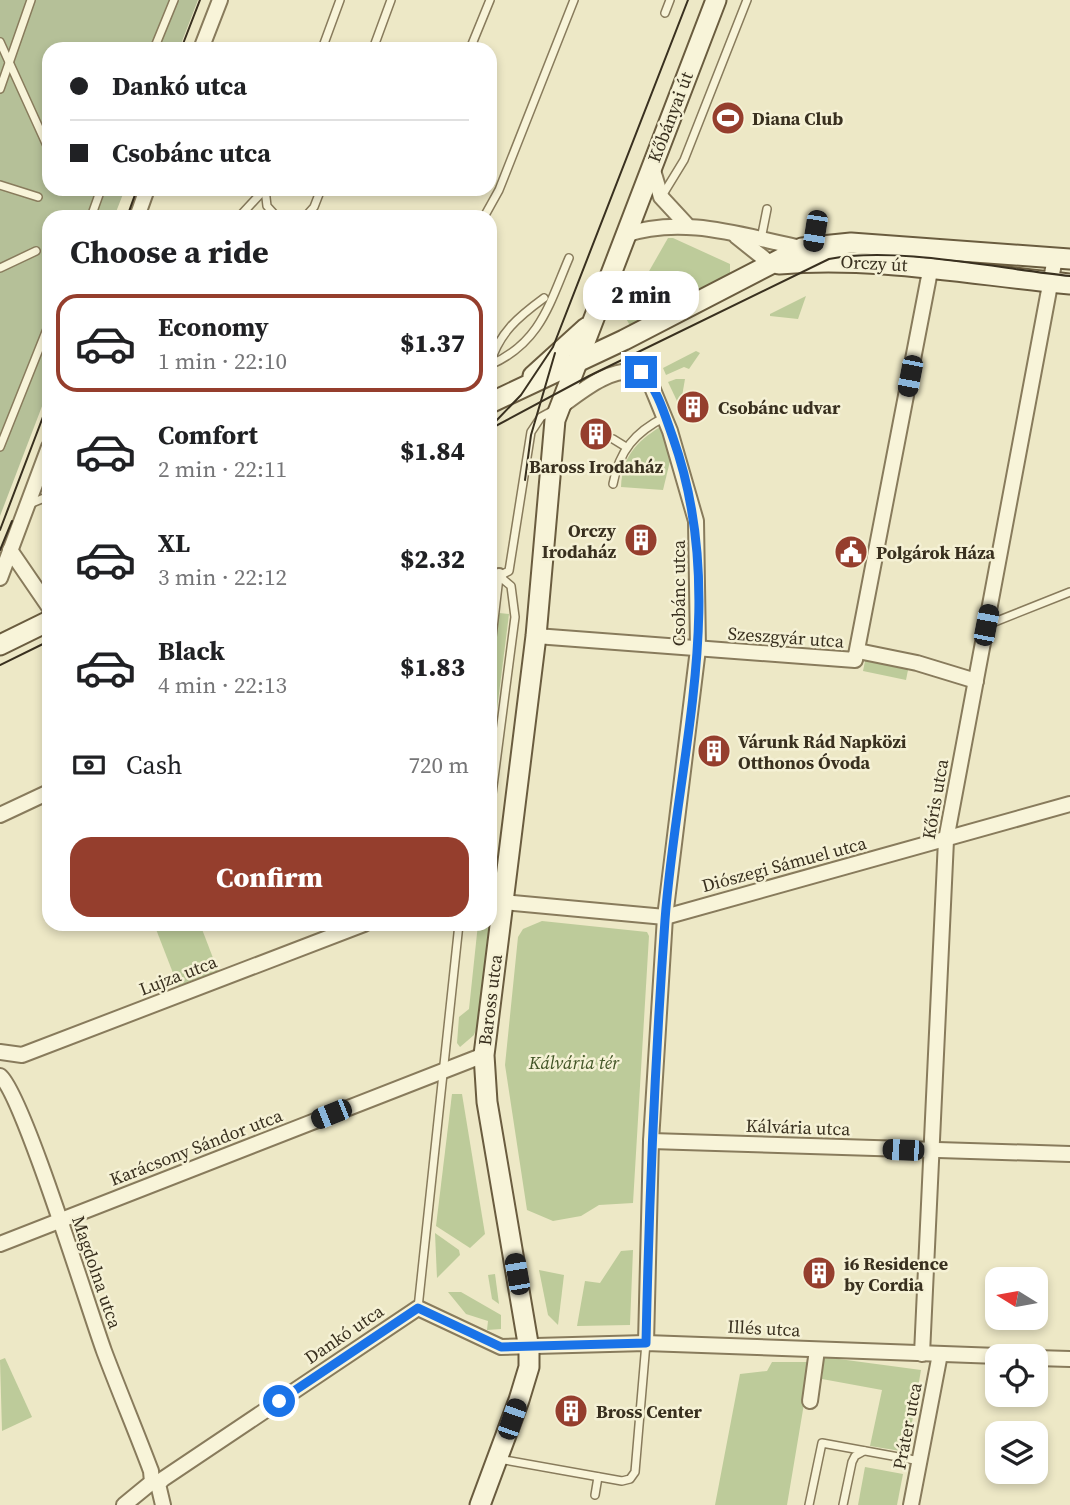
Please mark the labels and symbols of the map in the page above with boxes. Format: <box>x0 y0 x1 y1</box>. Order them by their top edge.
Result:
street label: Kőbányai út <box>641 68 699 166</box>
sports icon: Diana Club <box>709 99 747 137</box>
place label: Diana Club <box>752 106 843 131</box>
car <box>802 209 829 253</box>
street label: Orczy út <box>840 249 908 277</box>
callout: 2 min <box>583 270 699 320</box>
car <box>896 353 925 399</box>
route end <box>625 356 657 388</box>
building icon: Csobánc udvar <box>674 388 712 426</box>
place label: Csobánc udvar <box>718 395 841 420</box>
building icon: Baross Irodaház <box>577 415 615 453</box>
place label: Baross Irodaház <box>529 454 664 479</box>
place label: Orczy Irodaház <box>542 518 617 564</box>
building icon: Orczy Irodaház <box>622 521 660 559</box>
public building icon: Polgárok Háza <box>832 533 870 571</box>
street label: Csobánc utca <box>666 539 691 646</box>
place label: Polgárok Háza <box>876 540 996 565</box>
car <box>972 602 1001 648</box>
street label: Szeszgyár utca <box>727 620 846 654</box>
place label: Várunk Rád Napközi Otthonos Óvoda <box>738 729 907 775</box>
building icon: Várunk Rád Napközi Otthonos Óvoda <box>695 732 733 770</box>
street label: Kőris utca <box>916 756 954 841</box>
street label: Diószegi Sámuel utca <box>699 830 870 898</box>
street label: Lujza utca <box>135 948 221 1001</box>
street label: Baross utca <box>472 952 508 1047</box>
park label: Kálvária tér <box>528 1050 620 1075</box>
car <box>308 1096 355 1132</box>
street label: Karácsony Sándor utca <box>106 1102 287 1191</box>
street label: Kálvária utca <box>745 1113 852 1141</box>
car <box>882 1139 925 1161</box>
street label: Magdolna utca <box>66 1212 128 1333</box>
car <box>504 1251 531 1297</box>
place label: i6 Residence by Cordia <box>844 1251 948 1297</box>
building icon: i6 Residence by Cordia <box>800 1254 838 1292</box>
north arrow <box>985 1267 1048 1330</box>
street label: Dankó utca <box>299 1298 389 1370</box>
street label: Illés utca <box>727 1314 802 1342</box>
street label: Práter utca <box>886 1380 928 1472</box>
route start <box>263 1385 295 1417</box>
building icon: Bross Center <box>552 1392 590 1430</box>
car <box>496 1396 529 1442</box>
place label: Bross Center <box>596 1399 703 1424</box>

